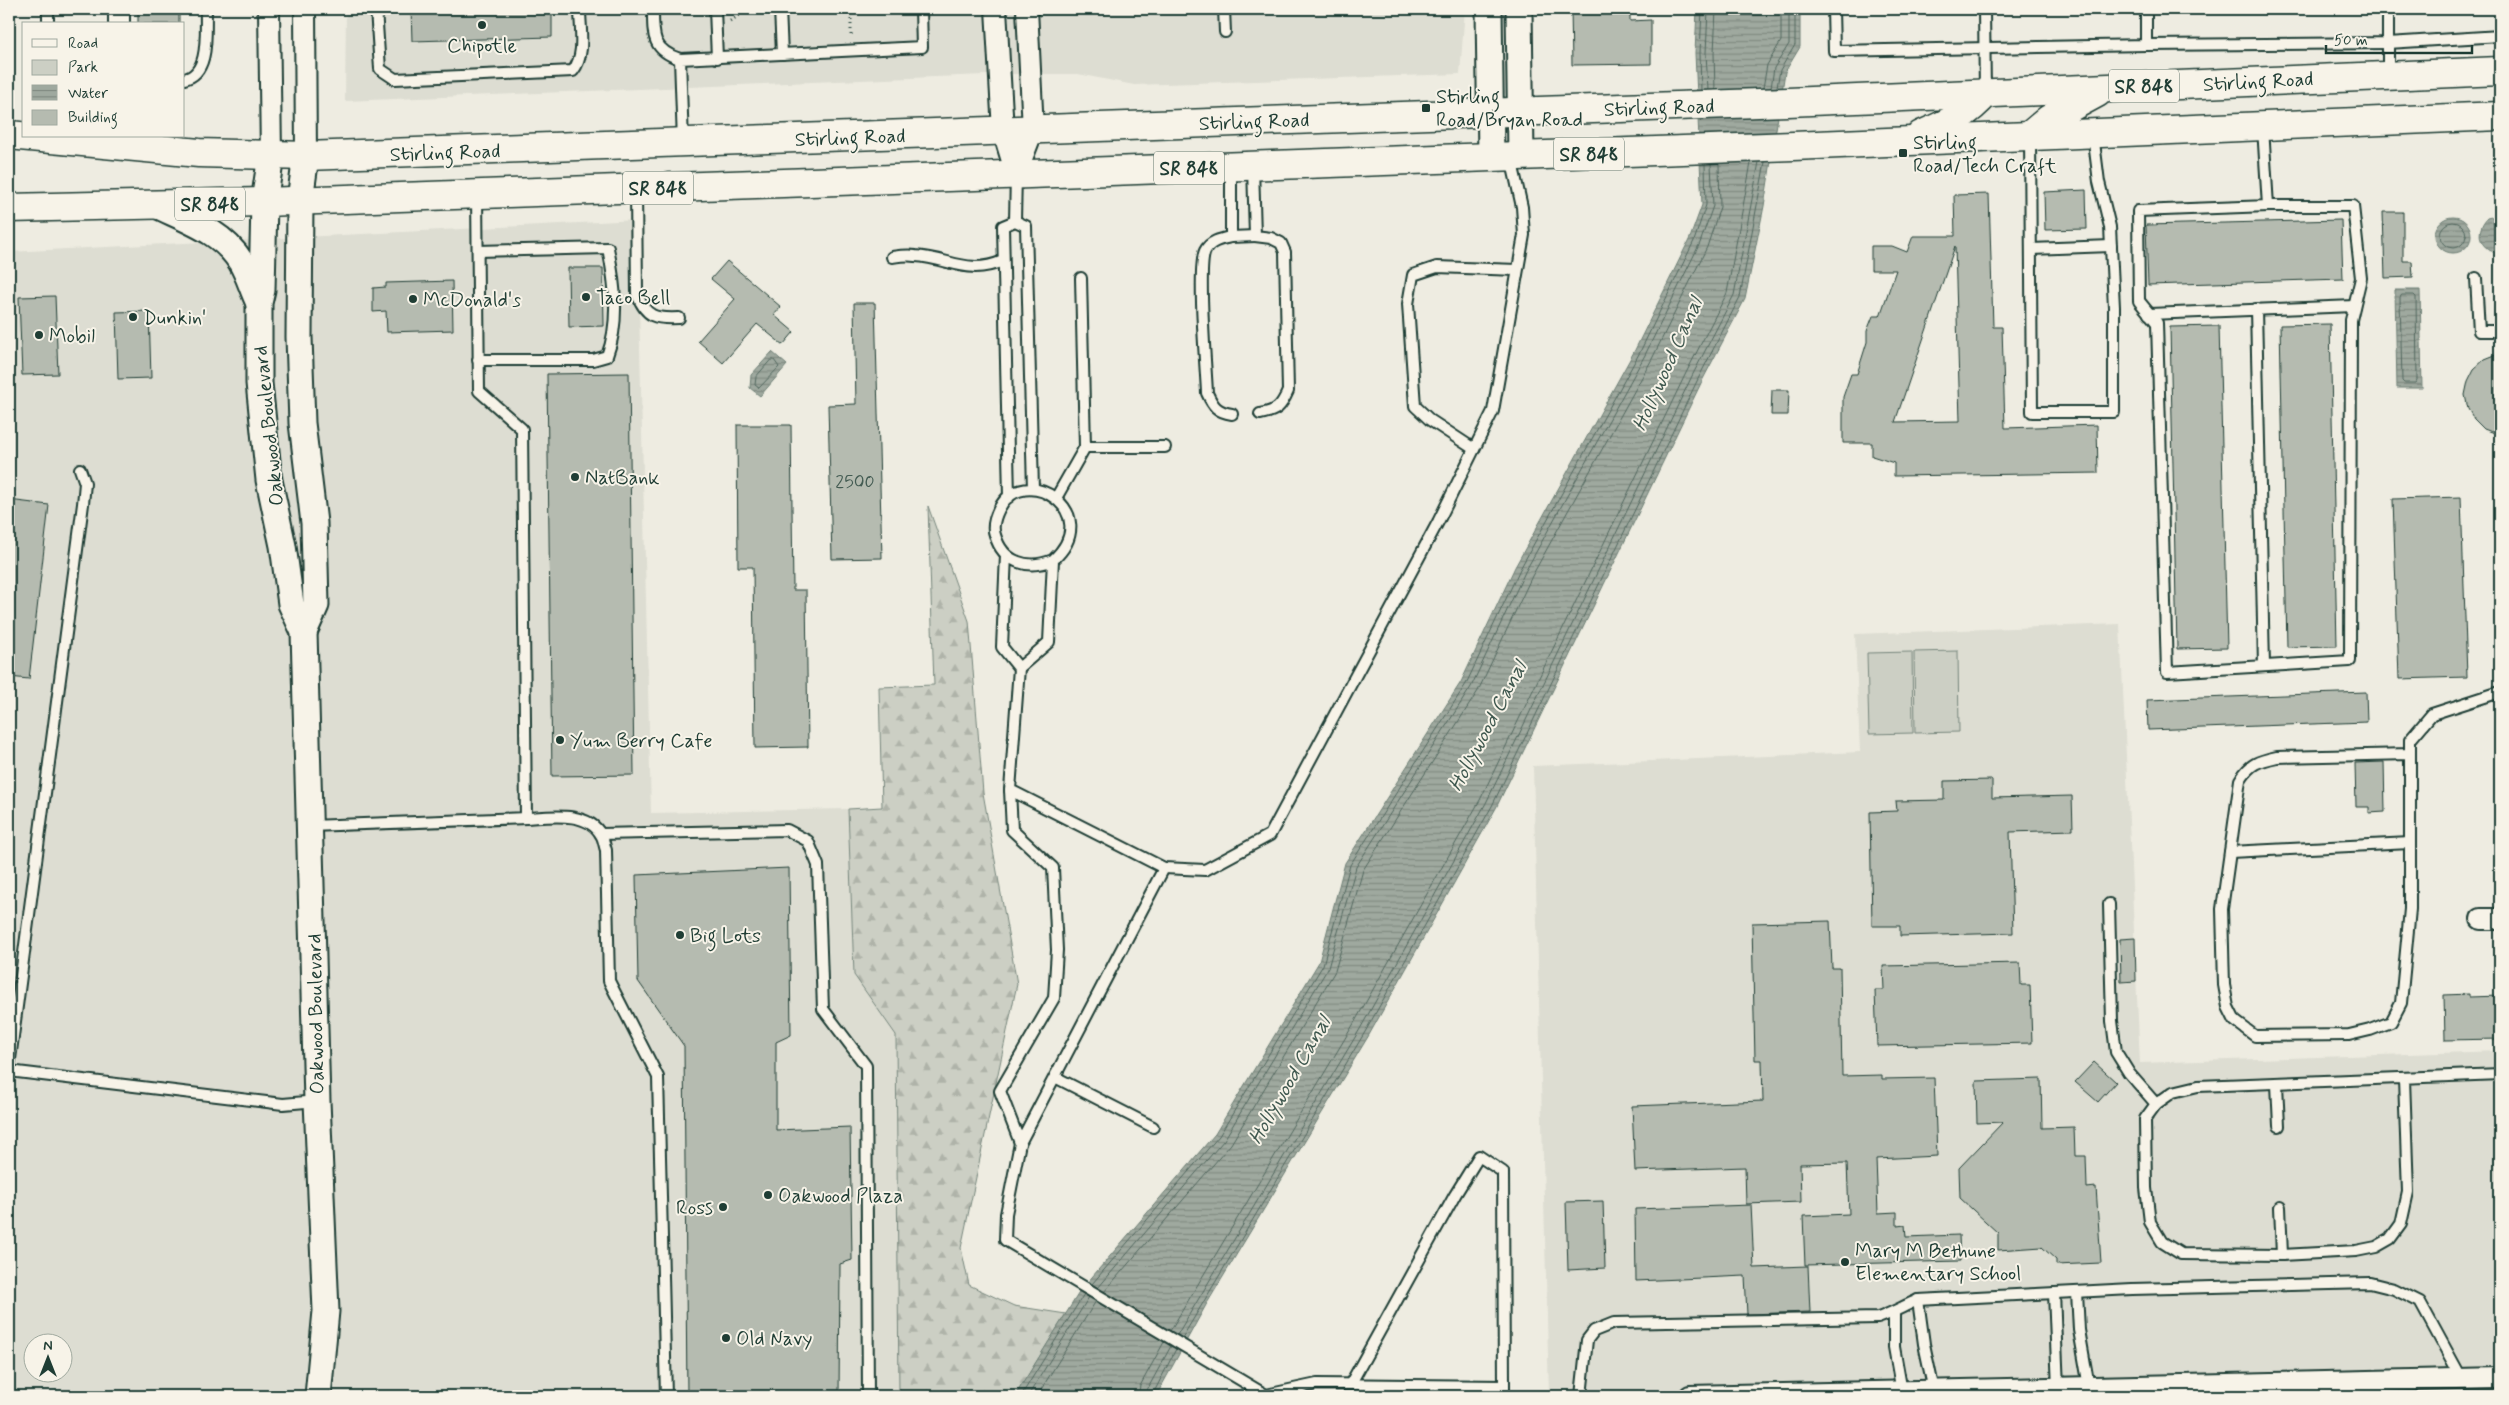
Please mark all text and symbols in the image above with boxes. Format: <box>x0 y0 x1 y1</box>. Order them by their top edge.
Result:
marker: Chipotle <box>476 19 488 31</box>
legend <box>22 22 185 138</box>
scale bar <box>2326 22 2473 54</box>
text: 50 m <box>2334 31 2368 51</box>
place label: Chipotle <box>447 33 517 60</box>
text: Road <box>68 34 98 54</box>
text: Park <box>68 58 98 78</box>
street label: Stirling Road <box>2202 66 2314 101</box>
road number: SR 848 <box>2109 70 2179 102</box>
text: Water <box>68 84 108 104</box>
place label: Stirling Road/Bryan Road <box>1436 84 1583 134</box>
street label: Stirling Road <box>1603 93 1715 126</box>
marker: Stirling Road/Bryan Road <box>1420 102 1432 114</box>
street label: Stirling Road <box>1198 107 1310 140</box>
text: Building <box>68 108 118 129</box>
street label: Stirling Road <box>794 123 906 156</box>
place label: Stirling Road/Tech Craft <box>1913 130 2057 180</box>
street label: Stirling Road <box>389 138 501 171</box>
road number: SR 848 <box>1554 138 1624 170</box>
marker: Stirling Road/Tech Craft <box>1897 147 1909 159</box>
road number: SR 848 <box>1154 152 1224 184</box>
road number: SR 848 <box>623 172 693 204</box>
road number: SR 848 <box>175 188 245 220</box>
place label: Taco Bell <box>596 285 670 312</box>
place label: McDonald's <box>423 287 521 314</box>
marker: Taco Bell <box>580 291 592 303</box>
water label: Hollywood Canal <box>1626 291 1711 436</box>
marker: McDonald's <box>407 293 419 305</box>
place label: Dunkin' <box>143 305 206 332</box>
marker: Dunkin' <box>127 311 139 323</box>
place label: Mobil <box>49 323 95 350</box>
marker: Mobil <box>33 329 45 341</box>
street label: Oakwood Boulevard <box>248 344 291 507</box>
place label: NatBank <box>585 465 660 492</box>
house number: 2500 <box>835 470 875 494</box>
marker: NatBank <box>569 471 581 483</box>
water label: Hollywood Canal <box>1442 654 1535 796</box>
place label: Yum Berry Cafe <box>570 728 713 755</box>
marker: Yum Berry Cafe <box>554 734 566 746</box>
place label: Big Lots <box>690 923 761 952</box>
marker: Big Lots <box>674 929 686 941</box>
street label: Oakwood Boulevard <box>302 933 331 1095</box>
water label: Hollywood Canal <box>1242 1009 1339 1150</box>
place label: Oakwood Plaza <box>778 1183 903 1210</box>
marker: Oakwood Plaza <box>762 1189 774 1201</box>
place label: Ross <box>676 1195 713 1222</box>
marker: Ross <box>717 1201 729 1213</box>
place label: Mary M Bethune Elementary School <box>1855 1238 2021 1288</box>
marker: Mary M Bethune Elementary School <box>1839 1256 1851 1268</box>
place label: Old Navy <box>736 1326 813 1353</box>
north arrow <box>22 1332 72 1382</box>
marker: Old Navy <box>720 1332 732 1344</box>
text: N <box>43 1337 53 1355</box>

